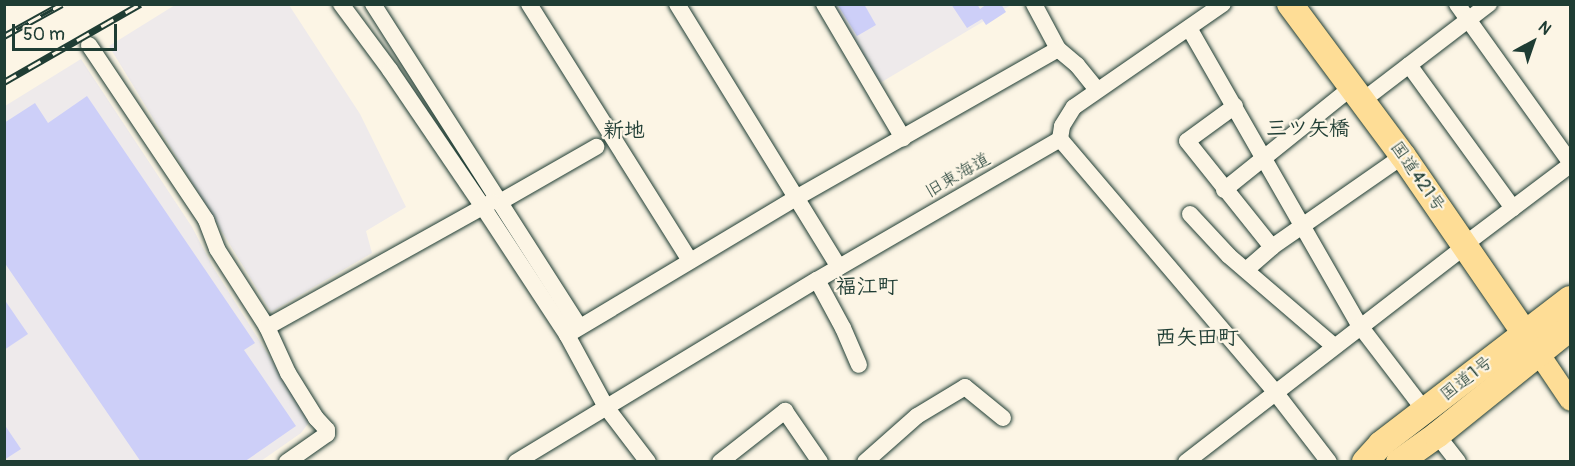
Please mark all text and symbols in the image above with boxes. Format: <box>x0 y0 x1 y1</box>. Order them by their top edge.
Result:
scale bar <box>15 12 120 50</box>
north arrow <box>1503 12 1563 72</box>
text: N <box>1534 17 1555 39</box>
text: 50 m <box>23 23 65 46</box>
district label: 三ツ矢橋 <box>1266 116 1350 142</box>
district label: 新地 <box>603 118 645 144</box>
street label: 国道421号 <box>1385 137 1449 217</box>
street label: 旧東海道 <box>921 149 995 203</box>
district label: 福江町 <box>836 274 898 300</box>
district label: 西矢田町 <box>1155 325 1239 351</box>
street label: 国道1号 <box>1436 352 1498 406</box>

